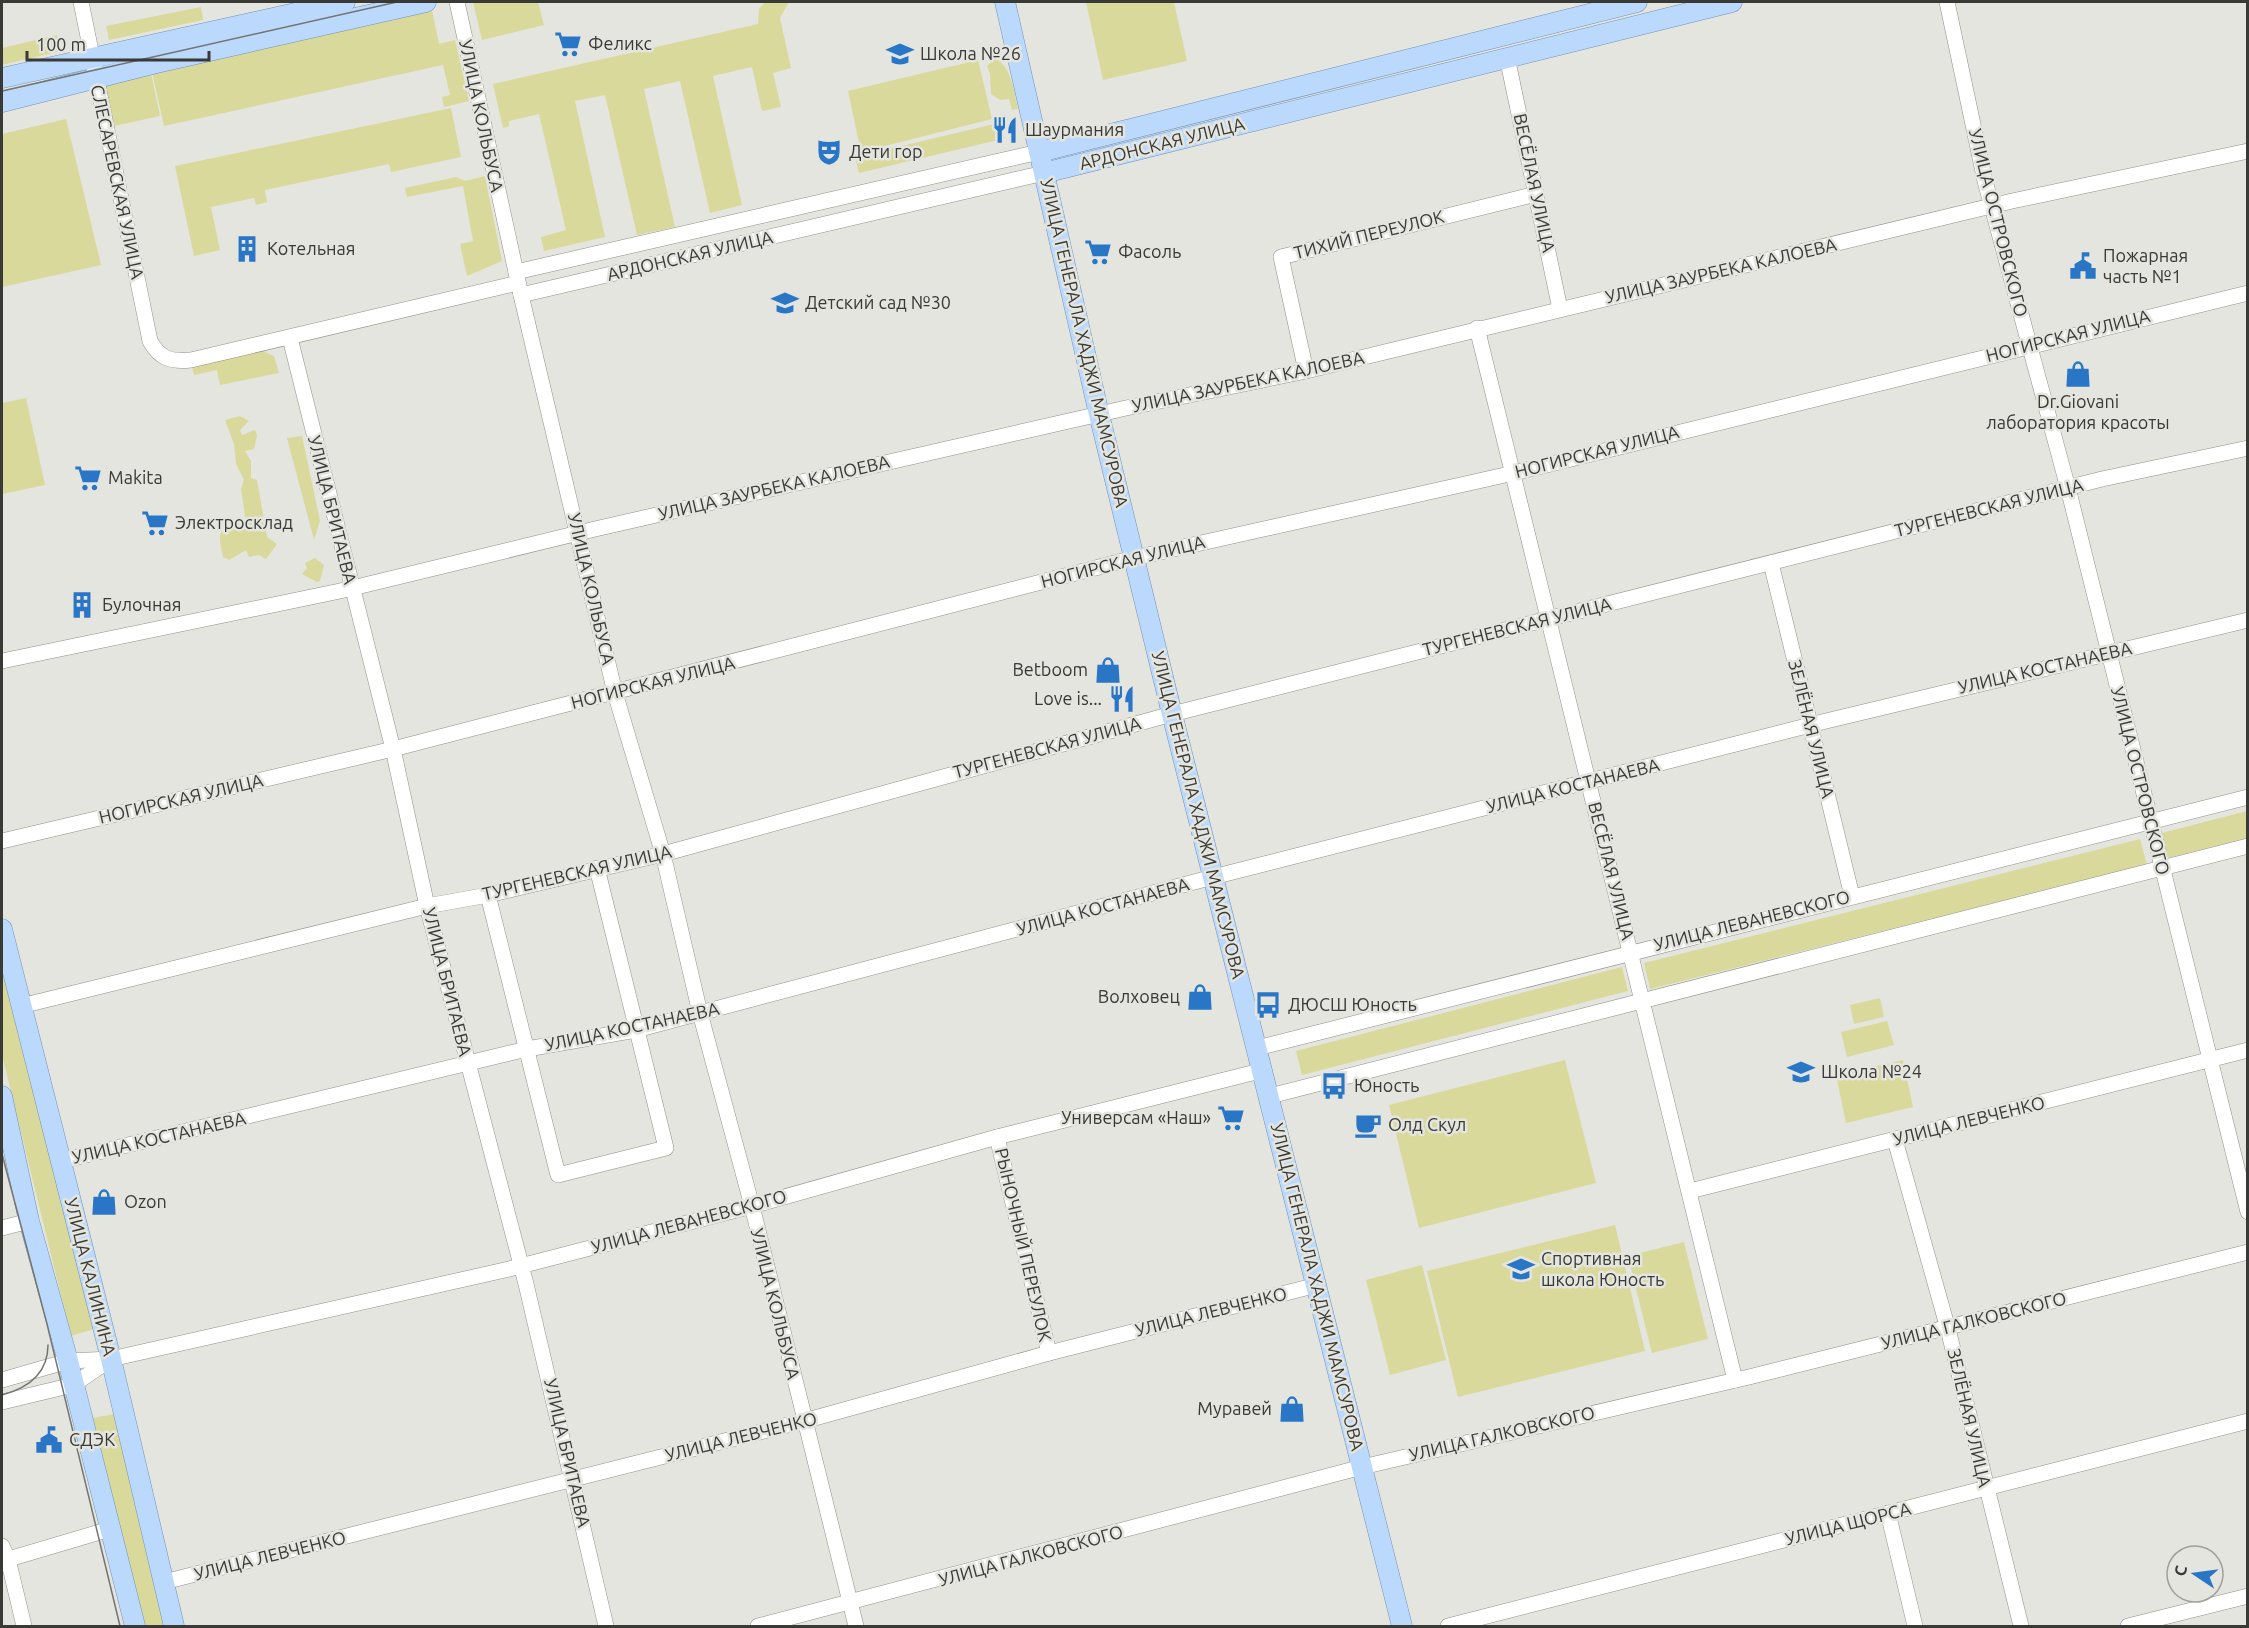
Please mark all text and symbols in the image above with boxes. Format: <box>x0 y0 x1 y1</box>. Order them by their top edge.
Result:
scale bar <box>27 24 208 62</box>
supermarket icon: Феликс <box>553 29 583 59</box>
place label: Феликс <box>588 33 652 53</box>
text: 100 m <box>36 34 86 54</box>
street label: УЛИЦА КОЛЬБУСА <box>456 38 508 194</box>
school or university icon: Школа №26 <box>885 39 915 69</box>
place label: Школа №26 <box>920 43 1021 63</box>
street label: СЛЕСАРЕВСКАЯ УЛИЦА <box>88 83 148 281</box>
street label: ВЕСЁЛАЯ УЛИЦА <box>1510 112 1560 254</box>
street label: АРДОНСКАЯ УЛИЦА <box>1077 113 1247 173</box>
restaurant icon: Шаурмания <box>990 115 1020 145</box>
place label: Шаурмания <box>1025 119 1124 139</box>
street label: УЛИЦА ОСТРОВСКОГО <box>1966 127 2032 319</box>
theatre icon: Дети гор <box>814 137 844 167</box>
place label: Дети гор <box>849 141 923 161</box>
street label: УЛИЦА ГЕНЕРАЛА ХАДЖИ МАМСУРОВА <box>1037 176 1133 509</box>
street label: ТИХИЙ ПЕРЕУЛОК <box>1292 206 1446 262</box>
street label: АРДОНСКАЯ УЛИЦА <box>605 226 775 284</box>
building icon: Котельная <box>232 234 262 264</box>
street label: УЛИЦА ЗАУРБЕКА КАЛОЕВА <box>1603 234 1839 306</box>
supermarket icon: Фасоль <box>1083 237 1113 267</box>
place label: Котельная <box>267 238 356 258</box>
place label: Фасоль <box>1118 241 1181 261</box>
place label: Пожарная часть №1 <box>2103 245 2188 286</box>
public building icon: Пожарная часть №1 <box>2068 251 2098 281</box>
school or university icon: Детский сад №30 <box>770 288 800 318</box>
place label: Детский сад №30 <box>805 292 951 312</box>
street label: НОГИРСКАЯ УЛИЦА <box>1984 305 2152 365</box>
street label: УЛИЦА ЗАУРБЕКА КАЛОЕВА <box>1130 347 1366 415</box>
shop icon: Dr.Giovani лаборатория красоты <box>2063 359 2093 389</box>
place label: Dr.Giovani лаборатория красоты <box>1986 391 2170 432</box>
street label: НОГИРСКАЯ УЛИЦА <box>1513 421 1681 481</box>
street label: УЛИЦА БРИТАЕВА <box>305 433 361 586</box>
street label: УЛИЦА ЗАУРБЕКА КАЛОЕВА <box>656 451 892 523</box>
supermarket icon: Makita <box>73 463 103 493</box>
place label: Makita <box>108 467 163 487</box>
street label: ТУРГЕНЕВСКАЯ УЛИЦА <box>1892 474 2085 540</box>
supermarket icon: Электросклад <box>140 508 170 538</box>
street label: УЛИЦА КОЛЬБУСА <box>565 511 619 667</box>
place label: Электросклад <box>175 512 293 532</box>
street label: НОГИРСКАЯ УЛИЦА <box>1039 531 1207 591</box>
building icon: Булочная <box>67 590 97 620</box>
street label: ТУРГЕНЕВСКАЯ УЛИЦА <box>1420 593 1613 659</box>
place label: Булочная <box>102 594 181 614</box>
street label: УЛИЦА КОСТАНАЕВА <box>1956 637 2134 697</box>
street label: УЛИЦА ГЕНЕРАЛА ХАДЖИ МАМСУРОВА <box>1149 649 1250 981</box>
street label: НОГИРСКАЯ УЛИЦА <box>569 652 737 712</box>
shop icon: Betboom <box>1093 655 1123 685</box>
street label: ЗЕЛЁНАЯ УЛИЦА <box>1785 657 1839 800</box>
place label: Betboom <box>1012 659 1088 679</box>
restaurant icon: Love is... <box>1107 684 1137 714</box>
street label: УЛИЦА ОСТРОВСКОГО <box>2108 685 2174 877</box>
place label: Love is... <box>1034 688 1102 708</box>
street label: ТУРГЕНЕВСКАЯ УЛИЦА <box>951 712 1143 782</box>
street label: УЛИЦА КОСТАНАЕВА <box>1484 754 1662 816</box>
street label: НОГИРСКАЯ УЛИЦА <box>97 769 265 827</box>
street label: ВЕСЁЛАЯ УЛИЦА <box>1585 800 1639 942</box>
street label: ТУРГЕНЕВСКАЯ УЛИЦА <box>480 840 674 904</box>
street label: УЛИЦА КОСТАНАЕВА <box>1014 873 1191 939</box>
street label: УЛИЦА ЛЕВАНЕВСКОГО <box>1652 886 1852 954</box>
street label: УЛИЦА БРИТАЕВА <box>420 905 476 1058</box>
shop icon: Волховец <box>1185 982 1215 1012</box>
place label: Волховец <box>1098 986 1180 1006</box>
bus stop icon: ДЮСШ Юность <box>1253 990 1283 1020</box>
place label: ДЮСШ Юность <box>1288 994 1417 1014</box>
street label: УЛИЦА КОСТАНАЕВА <box>543 998 721 1054</box>
school or university icon: Школа №24 <box>1786 1057 1816 1087</box>
place label: Школа №24 <box>1821 1061 1922 1081</box>
bus stop icon: Юность <box>1319 1071 1349 1101</box>
place label: Юность <box>1354 1075 1419 1095</box>
street label: УЛИЦА ЛЕВЧЕНКО <box>1891 1092 2047 1149</box>
supermarket icon: Универсам «Наш» <box>1216 1103 1246 1133</box>
street label: УЛИЦА КОСТАНАЕВА <box>70 1107 248 1167</box>
place label: Универсам «Наш» <box>1061 1107 1211 1127</box>
cafe icon: Олд Скул <box>1353 1110 1383 1140</box>
place label: Олд Скул <box>1388 1114 1466 1134</box>
street label: УЛИЦА ГЕНЕРАЛА ХАДЖИ МАМСУРОВА <box>1268 1121 1369 1453</box>
street label: РЫНОЧНЫЙ ПЕРЕУЛОК <box>992 1146 1056 1344</box>
street label: УЛИЦА ЛЕВАНЕВСКОГО <box>589 1185 789 1257</box>
shop icon: Ozon <box>89 1187 119 1217</box>
place label: Ozon <box>124 1191 167 1211</box>
street label: УЛИЦА КАЛИНИНА <box>62 1196 120 1358</box>
street label: УЛИЦА КОЛЬБУСА <box>747 1226 805 1382</box>
place label: Спортивная школа Юность <box>1541 1248 1664 1289</box>
school or university icon: Спортивная школа Юность <box>1506 1254 1536 1284</box>
street label: УЛИЦА ЛЕВЧЕНКО <box>1133 1283 1289 1340</box>
street label: УЛИЦА ГАЛКОВСКОГО <box>1879 1287 2068 1353</box>
street label: ЗЕЛЁНАЯ УЛИЦА <box>1944 1346 1996 1489</box>
street label: УЛИЦА БРИТАЕВА <box>541 1376 595 1529</box>
shop icon: Муравей <box>1277 1394 1307 1424</box>
place label: Муравей <box>1197 1398 1272 1418</box>
street label: УЛИЦА ГАЛКОВСКОГО <box>1407 1402 1597 1464</box>
street label: УЛИЦА ЛЕВЧЕНКО <box>663 1408 819 1465</box>
public building icon: СДЭК <box>34 1425 64 1455</box>
place label: СДЭК <box>69 1429 115 1449</box>
street label: УЛИЦА ЩОРСА <box>1783 1498 1913 1548</box>
street label: УЛИЦА ГАЛКОВСКОГО <box>936 1521 1125 1589</box>
street label: УЛИЦА ЛЕВЧЕНКО <box>192 1527 348 1584</box>
north arrow <box>2165 1544 2225 1604</box>
text: С <box>2170 1564 2190 1578</box>

